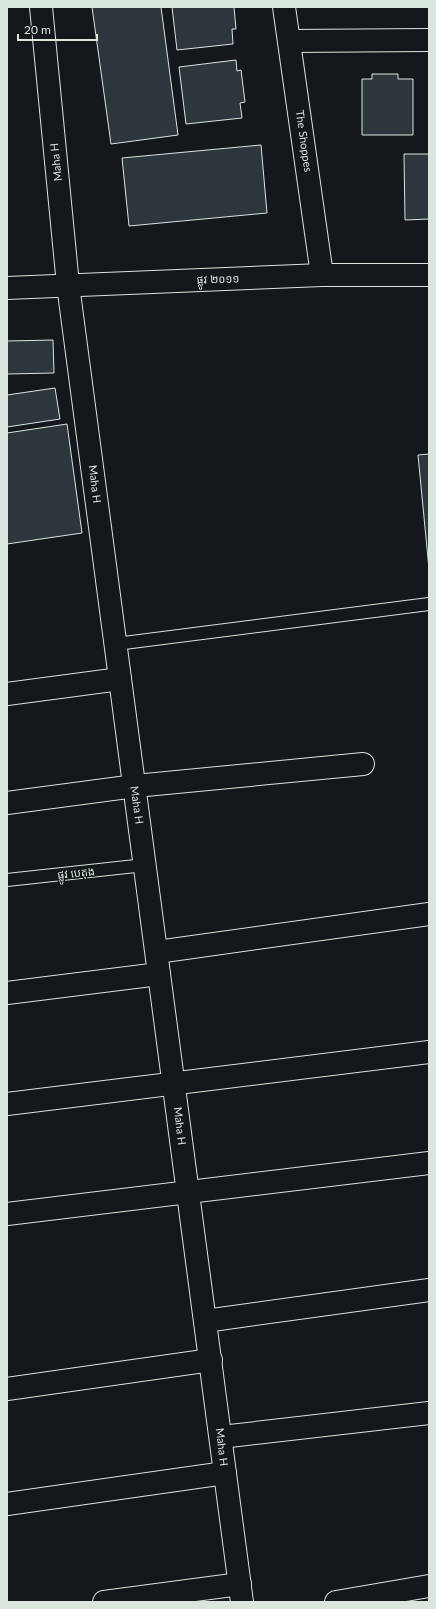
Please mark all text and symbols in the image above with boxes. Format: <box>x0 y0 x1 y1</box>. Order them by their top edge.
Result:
scale bar <box>18 16 97 42</box>
text: 20 m <box>24 22 51 37</box>
street label: The Shoppes <box>294 109 315 173</box>
street label: Maha H <box>47 142 64 182</box>
street label: ផ្លូវ ២០១១ <box>196 271 240 290</box>
street label: Maha H <box>87 464 104 504</box>
street label: Maha H <box>128 785 147 825</box>
street label: ផ្លូវ បេតុង <box>57 864 96 885</box>
street label: Maha H <box>172 1106 189 1146</box>
street label: Maha H <box>214 1427 231 1467</box>

